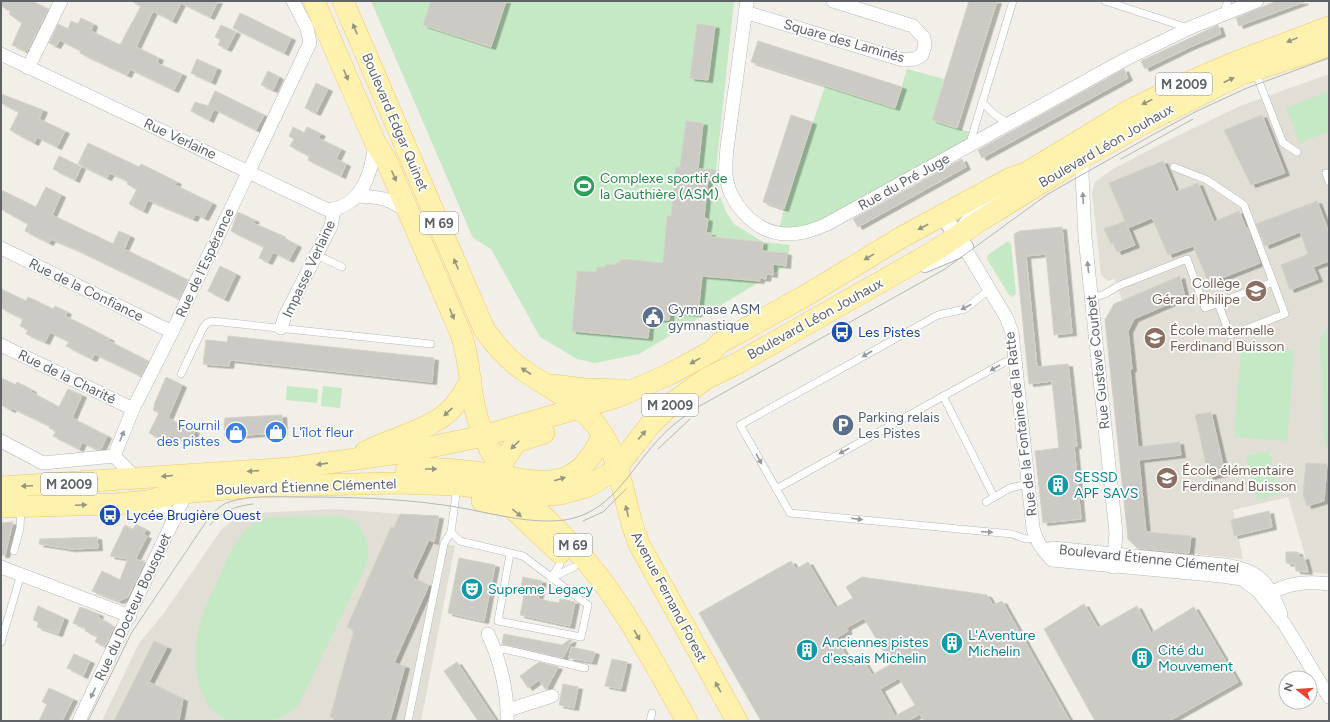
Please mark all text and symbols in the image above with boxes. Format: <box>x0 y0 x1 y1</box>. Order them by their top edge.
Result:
street label: Square des Laminés <box>782 16 906 66</box>
one-way arrow <box>352 24 358 35</box>
one-way arrow <box>1286 37 1298 43</box>
street label: Boulevard Edgar Quinet <box>358 50 432 194</box>
one-way arrow <box>343 70 349 81</box>
road number: M 2009 <box>1156 73 1212 95</box>
one-way arrow <box>1224 77 1235 83</box>
one-way arrow <box>1141 99 1153 105</box>
street label: Boulevard Léon Jouhaux <box>1036 100 1177 192</box>
street label: Rue Verlaine <box>141 115 219 163</box>
street label: Rue du Pré Juge <box>855 150 953 214</box>
place label: Complexe sportif de la Gauthière (ASM) <box>600 170 728 203</box>
one-way arrow <box>391 171 397 182</box>
sports icon: Complexe sportif de la Gauthière (ASM) <box>571 173 597 199</box>
one-way arrow <box>1080 191 1086 204</box>
street label: Rue de l'Espérance <box>172 205 238 320</box>
road number: M 69 <box>420 212 458 234</box>
street label: Impasse Verlaine <box>279 217 339 320</box>
one-way arrow <box>917 223 929 230</box>
one-way arrow <box>863 254 875 261</box>
street label: Rue de la Confiance <box>26 255 146 325</box>
one-way arrow <box>453 258 459 270</box>
one-way arrow <box>1085 261 1091 273</box>
street label: Boulevard Léon Jouhaux <box>744 274 886 363</box>
place label: Collège Gérard Philipe <box>1152 275 1240 308</box>
school or university icon: Collège Gérard Philipe <box>1243 278 1269 304</box>
street label: Rue Gustave Courbet <box>1082 294 1114 430</box>
place label: Gymnase ASM gymnastique <box>668 301 760 334</box>
public building icon: Gymnase ASM gymnastique <box>640 304 666 330</box>
one-way arrow <box>960 304 972 310</box>
one-way arrow <box>450 308 456 320</box>
bus stop icon: Les Pistes <box>829 319 855 345</box>
place label: École maternelle Ferdinand Buisson <box>1170 322 1285 355</box>
place label: Les Pistes <box>858 324 920 341</box>
school or university icon: École maternelle Ferdinand Buisson <box>1142 325 1168 351</box>
street label: Rue de la Fontaine de la Ratte <box>1001 330 1041 517</box>
street label: Rue de la Charité <box>15 346 119 408</box>
one-way arrow <box>861 351 873 358</box>
one-way arrow <box>689 357 701 364</box>
one-way arrow <box>989 364 1001 371</box>
one-way arrow <box>520 367 531 375</box>
road number: M 2009 <box>642 394 698 416</box>
one-way arrow <box>443 407 453 417</box>
place label: Parking relais Les Pistes <box>858 409 940 442</box>
parking icon: Parking relais Les Pistes <box>830 412 856 438</box>
place label: Fournil des pistes <box>157 417 220 450</box>
shop icon: L'îlot fleur <box>263 419 289 445</box>
shop icon: Fournil des pistes <box>223 420 249 446</box>
place label: L'îlot fleur <box>292 424 354 441</box>
one-way arrow <box>119 430 125 441</box>
one-way arrow <box>637 430 646 440</box>
one-way arrow <box>510 440 520 450</box>
one-way arrow <box>838 448 850 455</box>
one-way arrow <box>756 453 763 465</box>
one-way arrow <box>315 461 328 467</box>
place label: École élémentaire Ferdinand Buisson <box>1182 462 1297 495</box>
one-way arrow <box>425 465 437 472</box>
school or university icon: École élémentaire Ferdinand Buisson <box>1154 465 1180 491</box>
one-way arrow <box>247 468 259 475</box>
place label: SESSD APF SAVS <box>1074 469 1138 502</box>
building icon: SESSD APF SAVS <box>1045 472 1071 498</box>
road number: M 2009 <box>41 473 97 495</box>
one-way arrow <box>161 473 173 479</box>
street label: Boulevard Étienne Clémentel <box>215 475 397 499</box>
one-way arrow <box>554 476 566 482</box>
one-way arrow <box>21 482 34 489</box>
one-way arrow <box>75 502 87 509</box>
bus stop icon: Lycée Brugière Ouest <box>97 502 123 528</box>
one-way arrow <box>624 504 630 516</box>
place label: Lycée Brugière Ouest <box>126 507 261 524</box>
one-way arrow <box>512 509 523 518</box>
one-way arrow <box>851 516 863 523</box>
street label: Avenue Fernand Forest <box>627 529 711 665</box>
one-way arrow <box>981 529 993 536</box>
street label: Rue du Docteur Bousquet <box>91 530 175 684</box>
road number: M 69 <box>554 534 592 556</box>
street label: Boulevard Étienne Clémentel <box>1058 541 1240 577</box>
theatre icon: Supreme Legacy <box>459 576 485 602</box>
place label: Supreme Legacy <box>488 581 594 598</box>
place label: L'Aventure Michelin <box>968 627 1036 660</box>
one-way arrow <box>633 629 640 641</box>
building icon: L'Aventure Michelin <box>939 630 965 656</box>
place label: Anciennes pistes d'essais Michelin <box>822 634 928 667</box>
building icon: Anciennes pistes d'essais Michelin <box>794 637 820 663</box>
place label: Cité du Mouvement <box>1158 642 1233 675</box>
building icon: Cité du Mouvement <box>1129 645 1155 671</box>
north arrow <box>1278 670 1318 710</box>
one-way arrow <box>714 681 721 693</box>
text: N <box>1281 681 1296 693</box>
one-way arrow <box>90 687 96 698</box>

